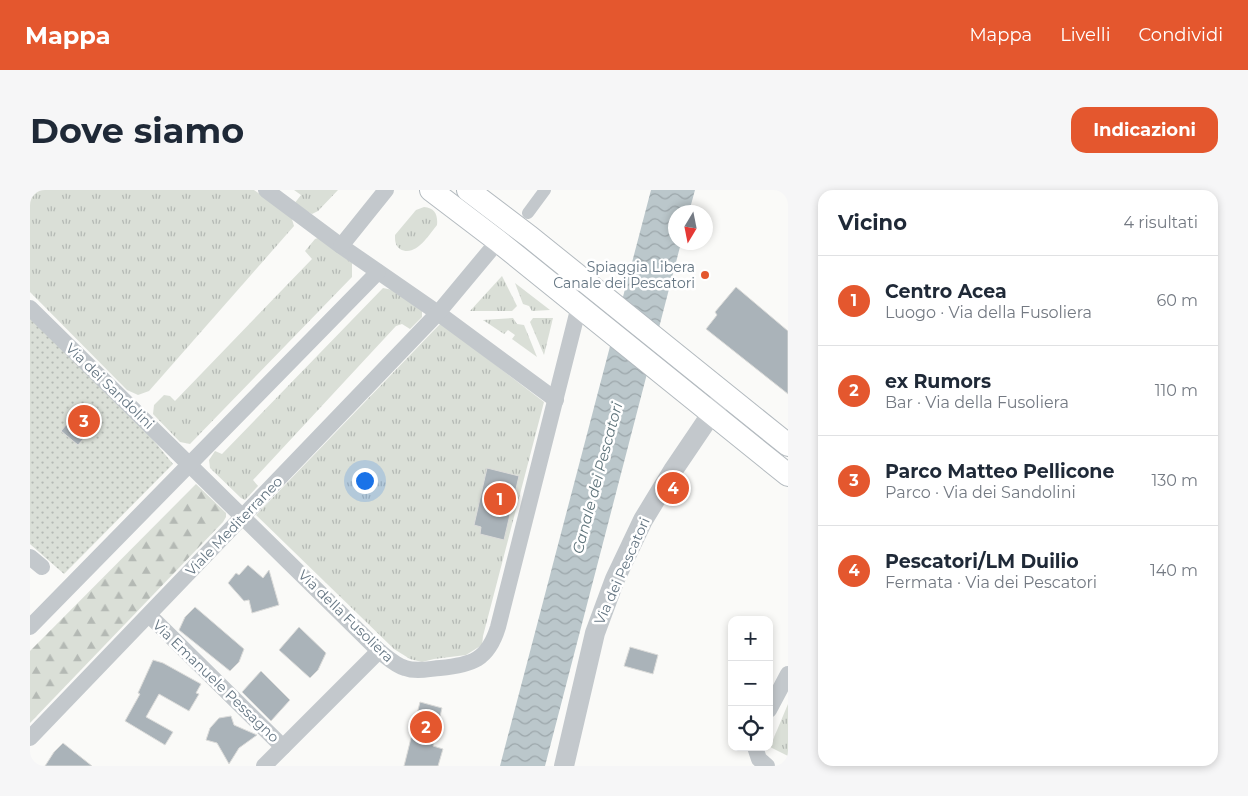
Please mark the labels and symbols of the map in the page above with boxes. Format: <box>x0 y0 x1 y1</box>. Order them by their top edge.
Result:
north arrow <box>668 205 713 250</box>
place label: Spiaggia Libera Canale dei Pescatori <box>553 258 695 292</box>
marker: Spiaggia Libera Canale dei Pescatori <box>699 269 711 281</box>
street label: Via dei Sandolini <box>62 339 158 433</box>
water label: Canale dei Pescatori <box>568 399 627 556</box>
pin: 3 <box>68 402 100 440</box>
your location <box>352 468 378 494</box>
pin: 4 <box>657 469 689 507</box>
street label: Viale Mediterraneo <box>182 472 286 580</box>
pin: 1 <box>484 480 516 518</box>
street label: Via dei Pescatori <box>590 515 654 627</box>
street label: Via della Fusoliera <box>295 566 397 666</box>
street label: Via Emanuele Pessagno <box>149 616 283 746</box>
pin: 2 <box>410 708 442 746</box>

